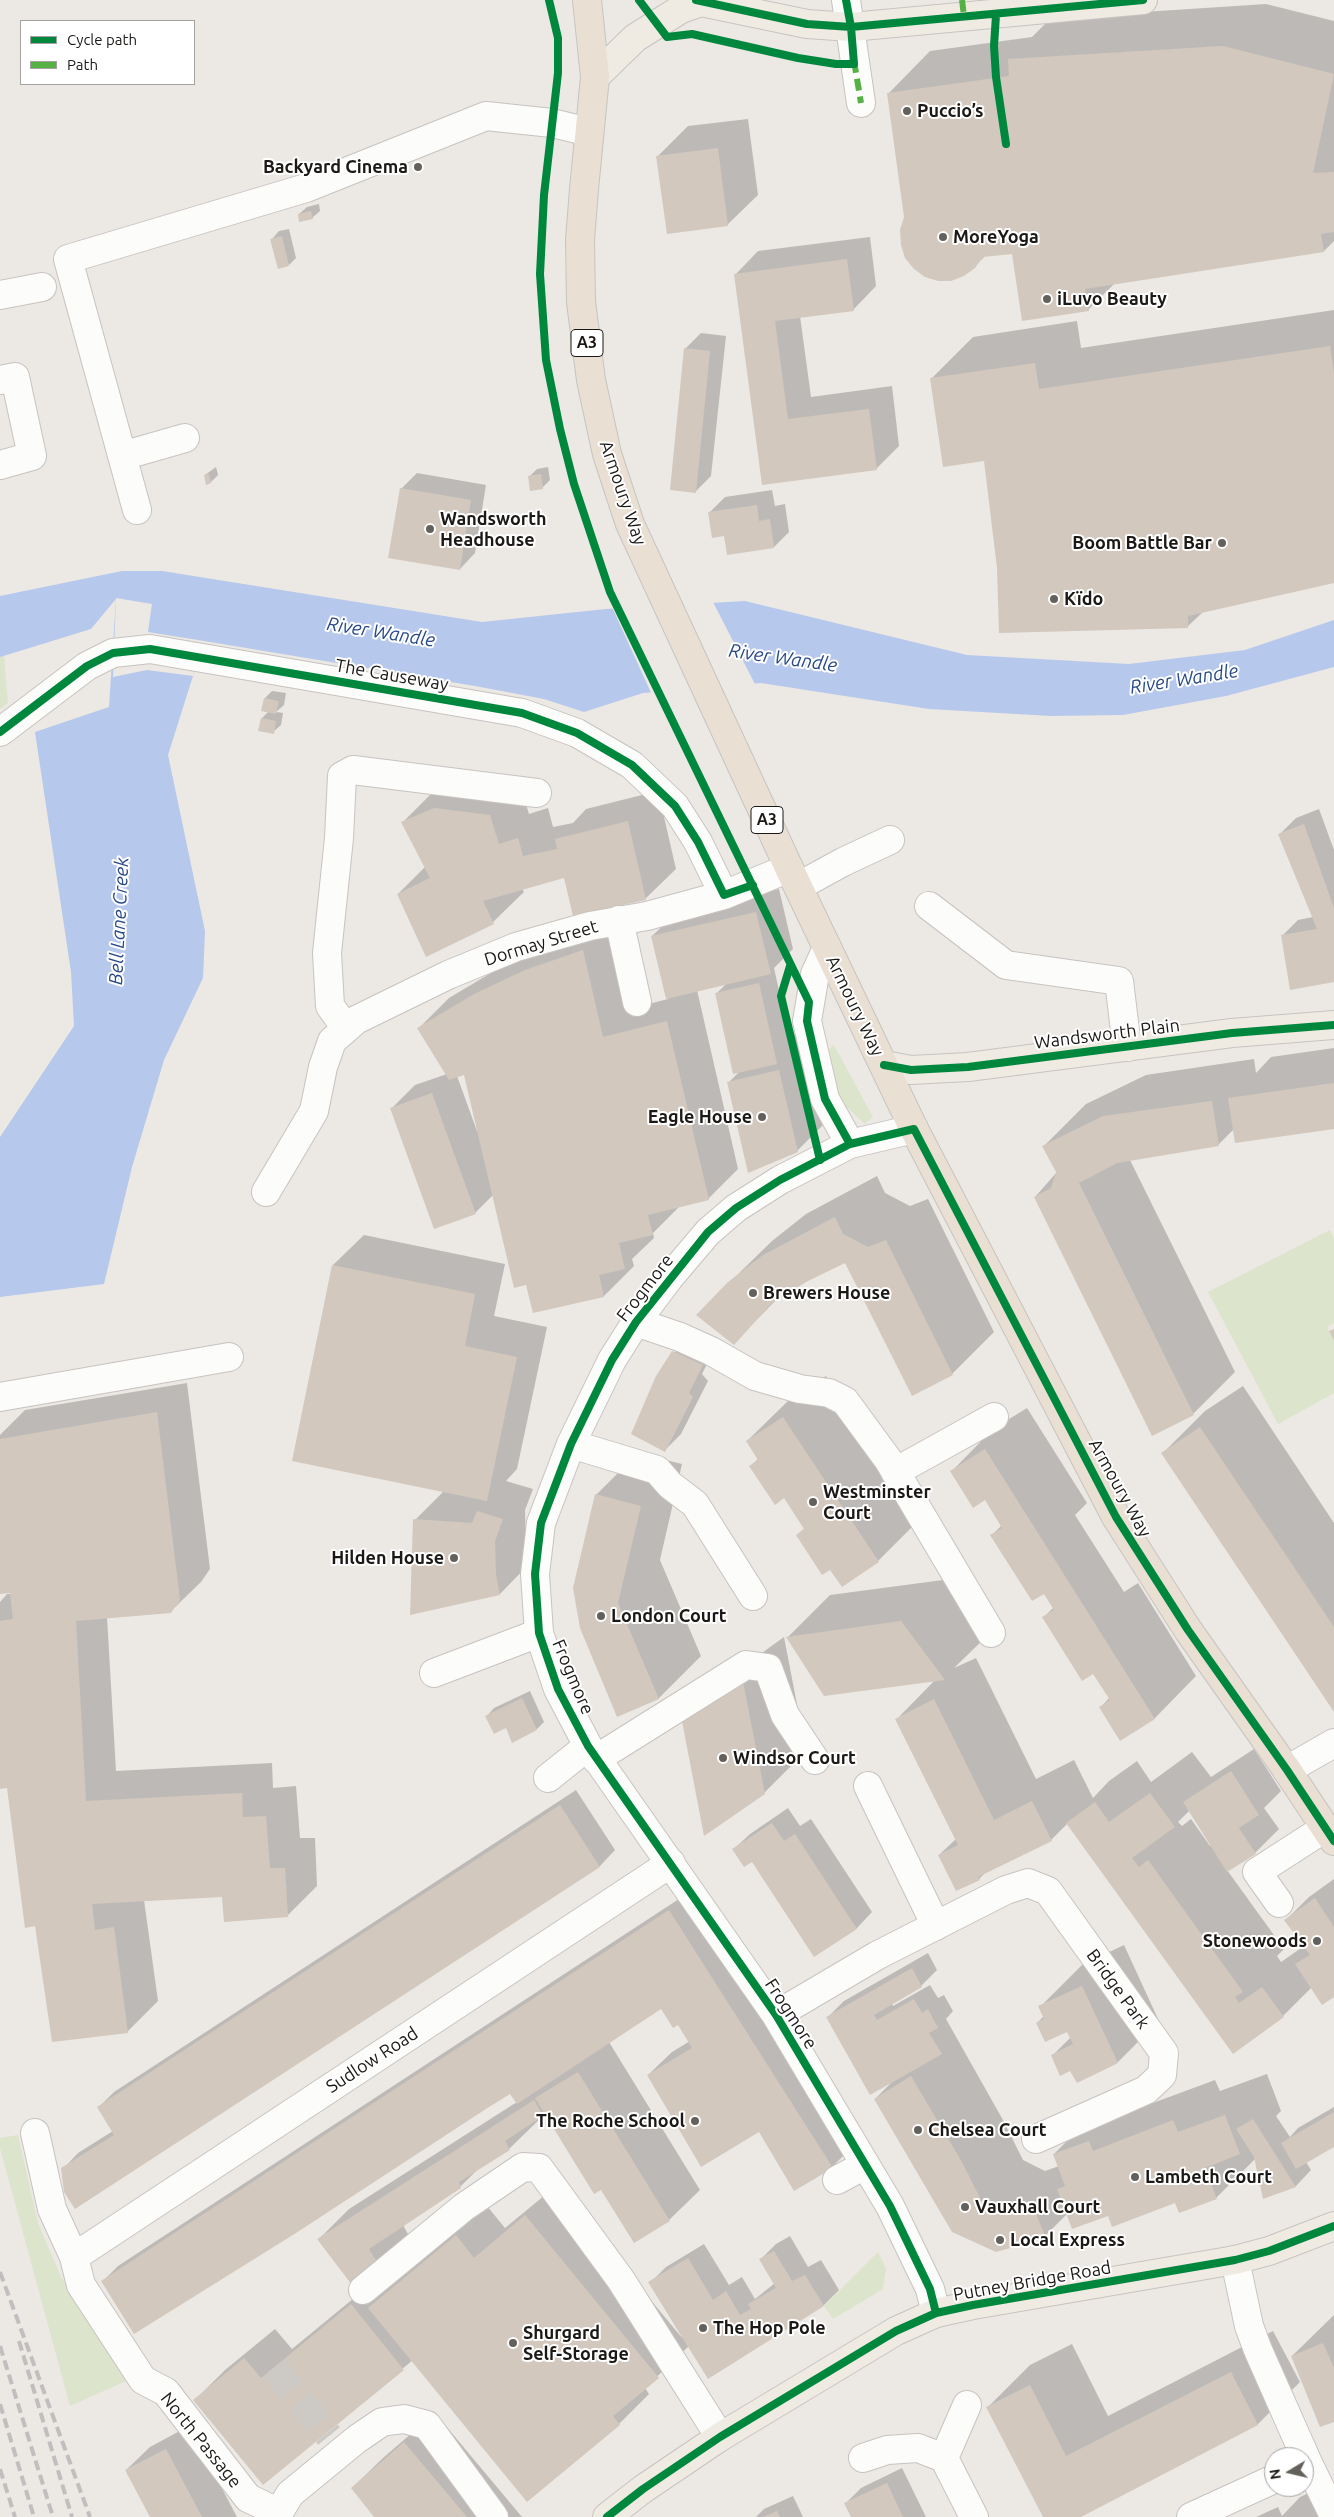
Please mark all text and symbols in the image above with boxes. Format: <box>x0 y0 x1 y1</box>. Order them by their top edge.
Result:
legend <box>20 20 195 85</box>
text: Cycle path <box>67 31 137 48</box>
text: Path <box>67 56 98 73</box>
place label: Puccio’s <box>917 100 983 122</box>
marker: Puccio’s <box>901 105 913 117</box>
place label: Backyard Cinema <box>263 156 408 178</box>
marker: Backyard Cinema <box>412 161 424 173</box>
place label: MoreYoga <box>953 226 1039 248</box>
marker: MoreYoga <box>937 231 949 243</box>
place label: iLuvo Beauty <box>1057 288 1167 310</box>
marker: iLuvo Beauty <box>1041 293 1053 305</box>
road number: A3 <box>571 329 603 356</box>
street label: Armoury Way <box>595 438 651 548</box>
place label: Wandsworth Headhouse <box>440 508 547 550</box>
marker: Wandsworth Headhouse <box>424 523 436 535</box>
place label: Boom Battle Bar <box>1072 532 1212 554</box>
marker: Boom Battle Bar <box>1216 537 1228 549</box>
place label: Kïdo <box>1064 588 1103 610</box>
marker: Kïdo <box>1048 593 1060 605</box>
water label: River Wandle <box>325 612 437 652</box>
water label: River Wandle <box>727 639 839 677</box>
street label: The Causeway <box>334 654 450 696</box>
water label: River Wandle <box>1128 659 1240 699</box>
road number: A3 <box>751 806 783 834</box>
water label: Bell Lane Creek <box>104 857 134 985</box>
street label: Dormay Street <box>481 915 601 971</box>
street label: Armoury Way <box>821 952 889 1060</box>
street label: Wandsworth Plain <box>1033 1014 1181 1054</box>
place label: Eagle House <box>648 1106 752 1128</box>
marker: Eagle House <box>756 1111 768 1123</box>
street label: Frogmore <box>612 1250 678 1326</box>
place label: Brewers House <box>763 1282 890 1304</box>
marker: Brewers House <box>747 1287 759 1299</box>
street label: Armoury Way <box>1084 1435 1156 1541</box>
place label: Westminster Court <box>823 1481 931 1524</box>
marker: Westminster Court <box>807 1496 819 1508</box>
place label: Hilden House <box>331 1547 444 1569</box>
marker: Hilden House <box>448 1552 460 1564</box>
place label: London Court <box>611 1605 727 1627</box>
marker: London Court <box>595 1610 607 1622</box>
street label: Frogmore <box>547 1636 599 1718</box>
place label: Windsor Court <box>733 1747 856 1769</box>
marker: Windsor Court <box>717 1752 729 1764</box>
place label: Stonewoods <box>1203 1930 1307 1952</box>
marker: Stonewoods <box>1311 1935 1323 1947</box>
street label: Bridge Park <box>1082 1945 1154 2033</box>
street label: Frogmore <box>760 1975 822 2053</box>
street label: Sudlow Road <box>322 2022 422 2098</box>
place label: The Roche School <box>536 2110 685 2132</box>
marker: The Roche School <box>689 2115 701 2127</box>
place label: Chelsea Court <box>928 2119 1047 2141</box>
marker: Chelsea Court <box>912 2124 924 2136</box>
place label: Lambeth Court <box>1145 2166 1272 2188</box>
marker: Lambeth Court <box>1129 2171 1141 2183</box>
place label: Vauxhall Court <box>975 2196 1100 2218</box>
marker: Vauxhall Court <box>959 2201 971 2213</box>
place label: Local Express <box>1010 2229 1125 2251</box>
marker: Local Express <box>994 2234 1006 2246</box>
street label: Putney Bridge Road <box>951 2256 1113 2306</box>
place label: The Hop Pole <box>713 2317 826 2339</box>
place label: Shurgard Self-Storage <box>523 2322 629 2364</box>
marker: The Hop Pole <box>697 2322 709 2334</box>
marker: Shurgard Self-Storage <box>507 2337 519 2349</box>
street label: North Passage <box>156 2388 246 2492</box>
north arrow <box>1264 2447 1314 2497</box>
text: N <box>1266 2468 1284 2481</box>

